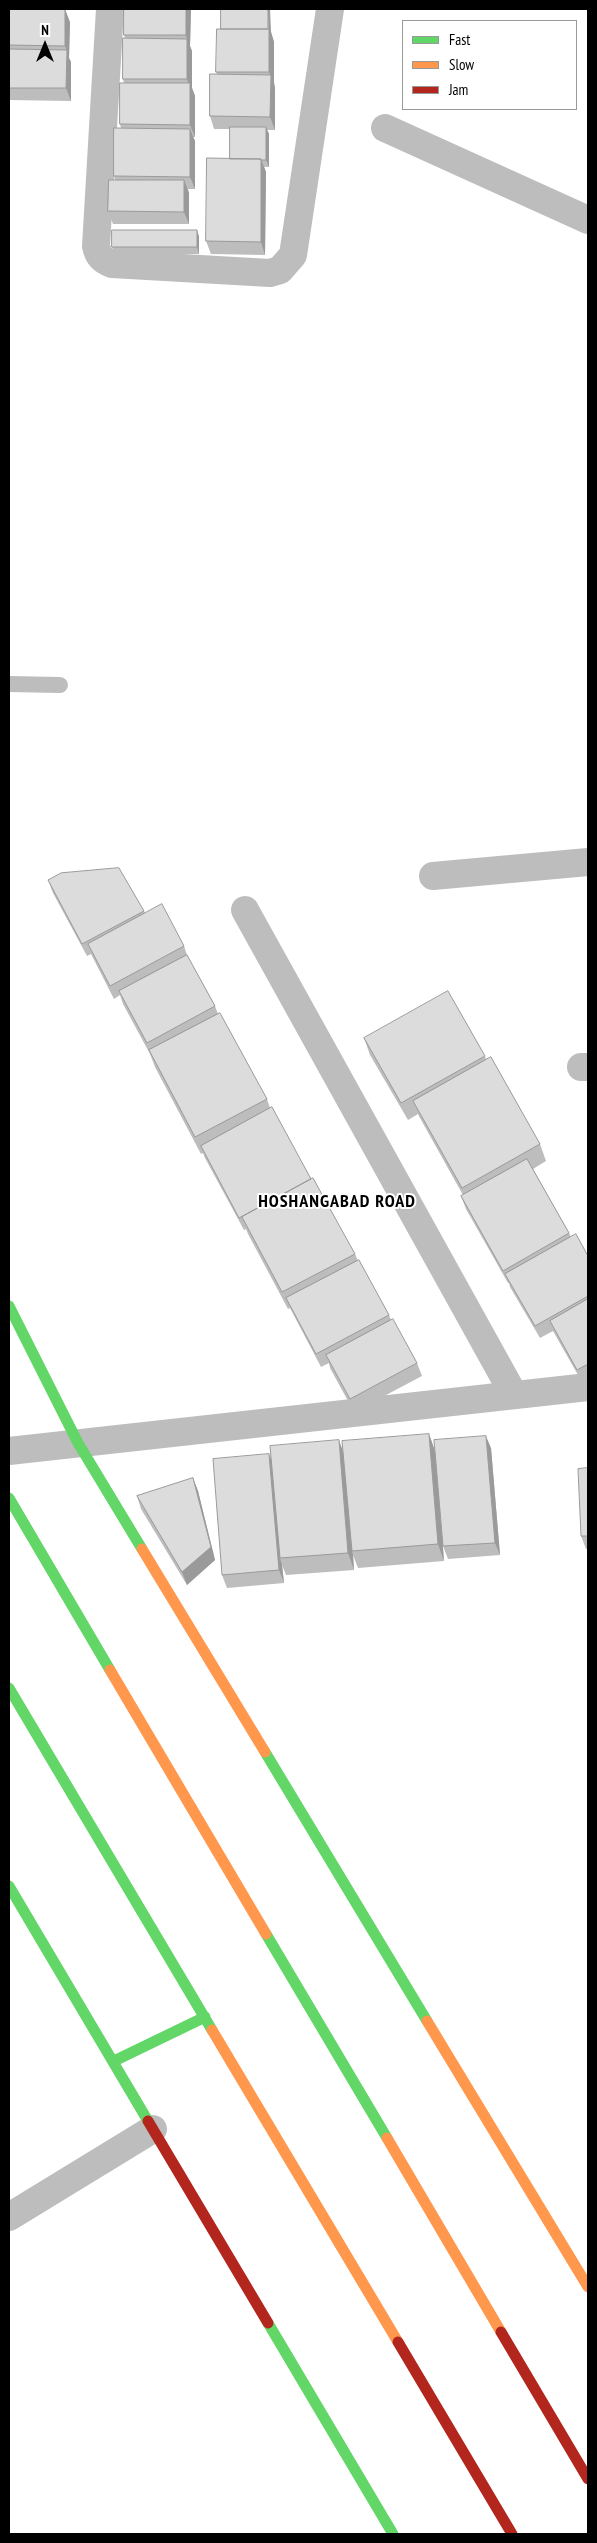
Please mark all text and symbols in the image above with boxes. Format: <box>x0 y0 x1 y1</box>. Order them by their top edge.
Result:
north arrow <box>20 20 70 70</box>
legend <box>402 20 577 110</box>
text: N <box>41 21 49 39</box>
text: Fast <box>449 30 470 49</box>
text: Slow <box>449 55 474 74</box>
text: Jam <box>449 80 468 99</box>
district label: HOSHANGABAD ROAD <box>256 1191 418 1213</box>

